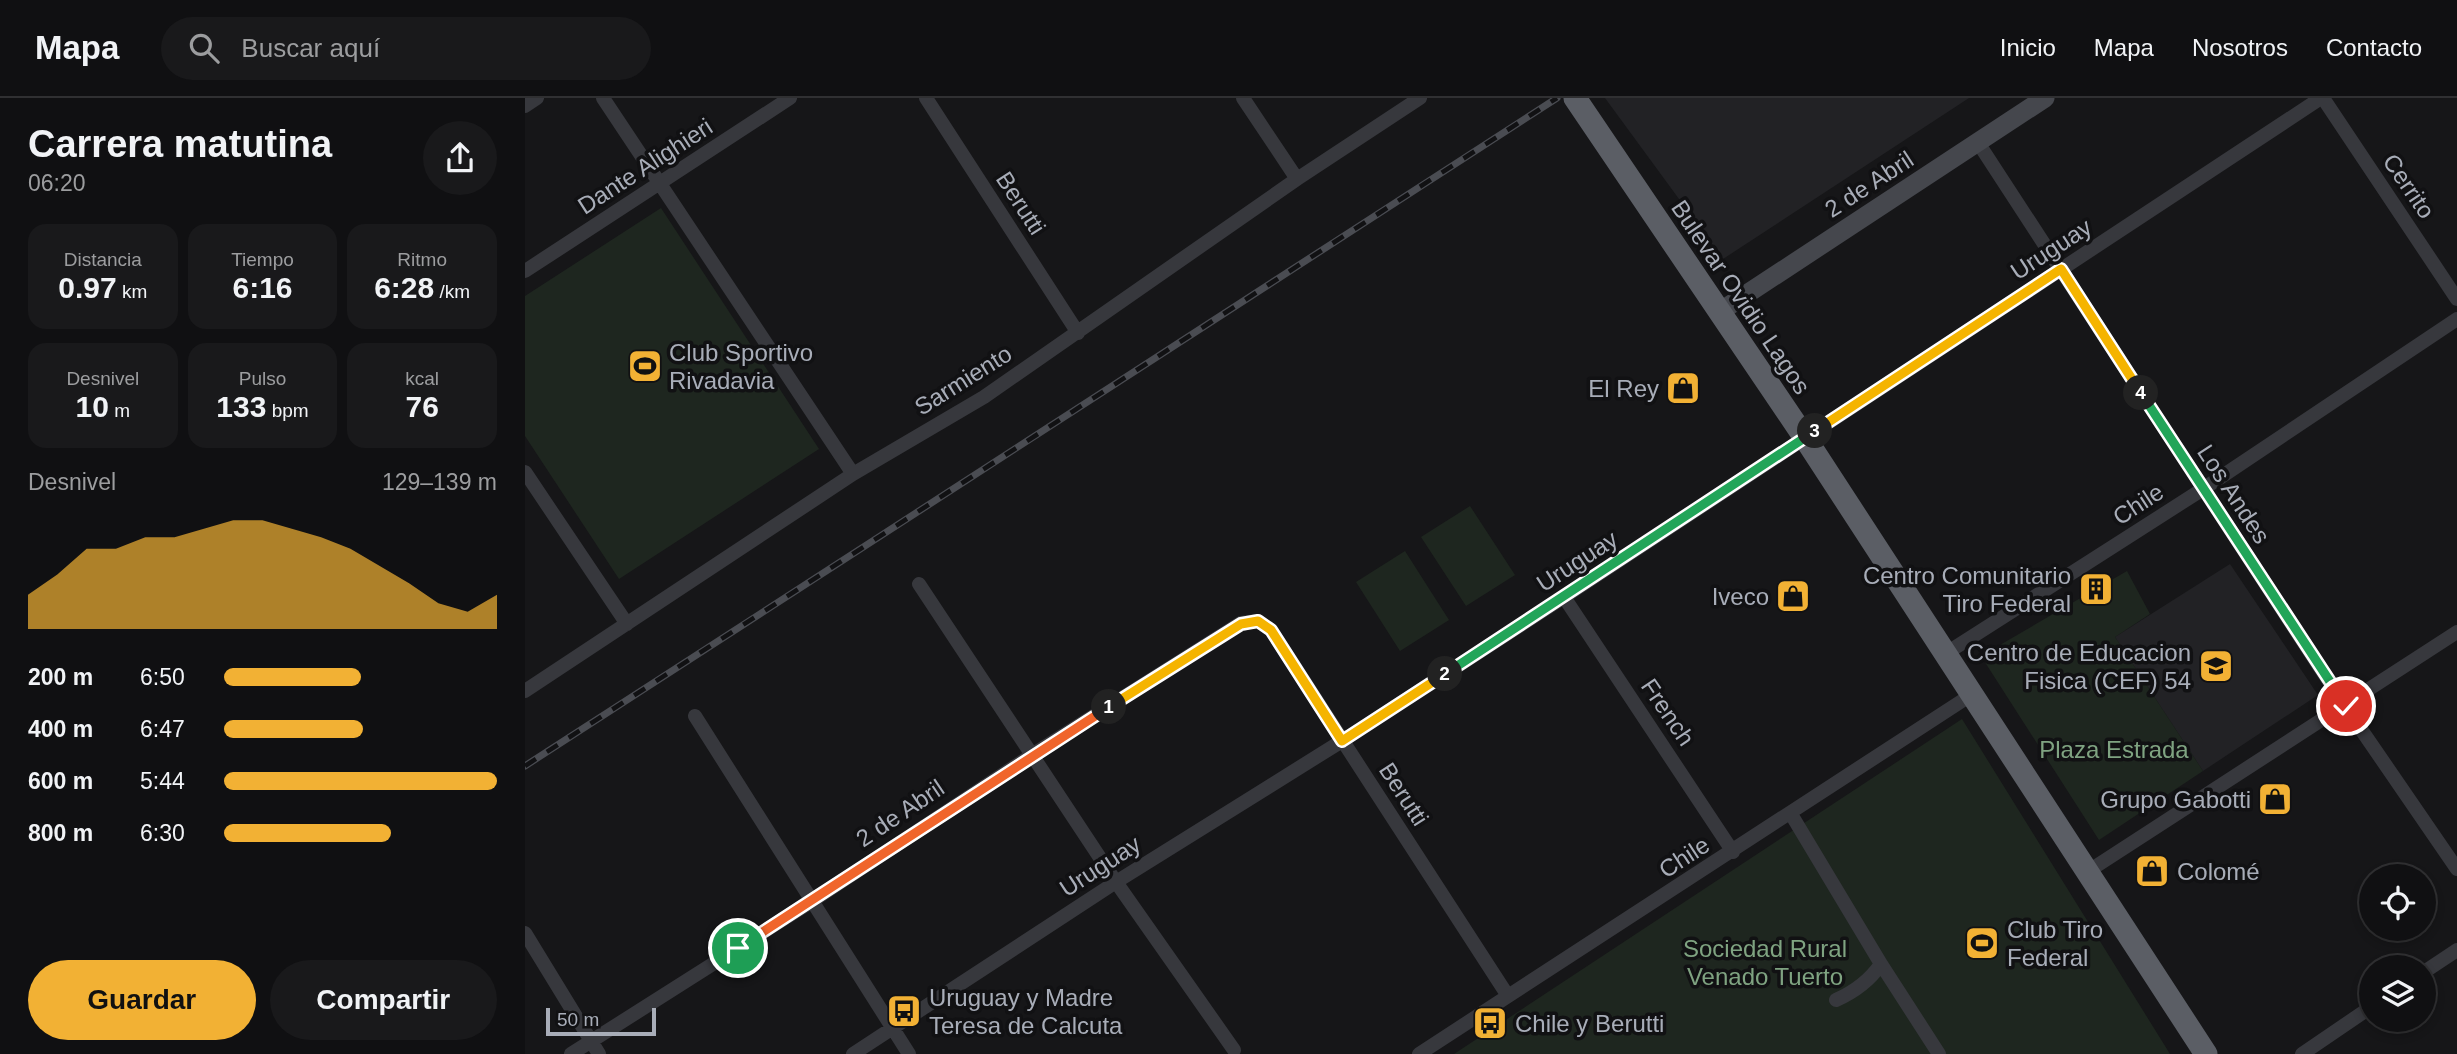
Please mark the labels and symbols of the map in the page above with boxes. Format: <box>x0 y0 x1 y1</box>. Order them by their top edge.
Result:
street label: Dante Alighieri <box>573 113 717 219</box>
street label: 2 de Abril <box>1820 145 1918 223</box>
street label: Cerrito <box>2378 149 2440 223</box>
street label: Berutti <box>991 167 1051 239</box>
street label: Bulevar Ovidio Lagos <box>1666 195 1816 399</box>
street label: Uruguay <box>2006 213 2096 285</box>
place label: Club Sportivo Rivadavia <box>669 339 813 394</box>
street label: Sarmiento <box>909 340 1017 420</box>
sports icon: Club Sportivo Rivadavia <box>626 347 664 385</box>
shop icon: El Rey <box>1664 369 1702 407</box>
place label: El Rey <box>1588 375 1659 402</box>
pin: 4 <box>2123 376 2159 410</box>
pin: 3 <box>1797 414 1833 448</box>
street label: Los Andes <box>2192 440 2276 548</box>
street label: Chile <box>2108 478 2168 530</box>
street label: Uruguay <box>1532 525 1622 597</box>
place label: Centro Comunitario Tiro Federal <box>1863 562 2071 617</box>
building icon: Centro Comunitario Tiro Federal <box>2077 570 2115 608</box>
shop icon: Iveco <box>1774 577 1812 615</box>
place label: Iveco <box>1712 583 1769 610</box>
place label: Centro de Educacion Fisica (CEF) 54 <box>1967 639 2191 694</box>
school or university icon: Centro de Educacion Fisica (CEF) 54 <box>2197 647 2235 685</box>
pin: 2 <box>1427 656 1462 692</box>
street label: French <box>1636 673 1700 751</box>
pin <box>2316 676 2376 736</box>
pin: 1 <box>1091 690 1127 724</box>
park label: Plaza Estrada <box>2039 736 2189 763</box>
street label: Berutti <box>1374 758 1434 830</box>
street label: 2 de Abril <box>851 774 949 852</box>
shop icon: Grupo Gabotti <box>2256 780 2294 818</box>
place label: Grupo Gabotti <box>2100 786 2251 813</box>
street label: Uruguay <box>1055 830 1145 902</box>
street label: Chile <box>1654 831 1714 883</box>
shop icon: Colomé <box>2133 852 2171 890</box>
place label: Colomé <box>2177 858 2260 885</box>
place label: Club Tiro Federal <box>2007 916 2103 971</box>
pin <box>708 918 768 978</box>
sports icon: Club Tiro Federal <box>1963 924 2001 962</box>
park label: Sociedad Rural Venado Tuerto <box>1683 935 1847 990</box>
place label: Uruguay y Madre Teresa de Calcuta <box>929 984 1123 1039</box>
bus stop icon: Uruguay y Madre Teresa de Calcuta <box>885 992 923 1030</box>
bus stop icon: Chile y Berutti <box>1471 1004 1509 1042</box>
scale bar <box>546 1005 656 1037</box>
place label: Chile y Berutti <box>1515 1010 1664 1037</box>

